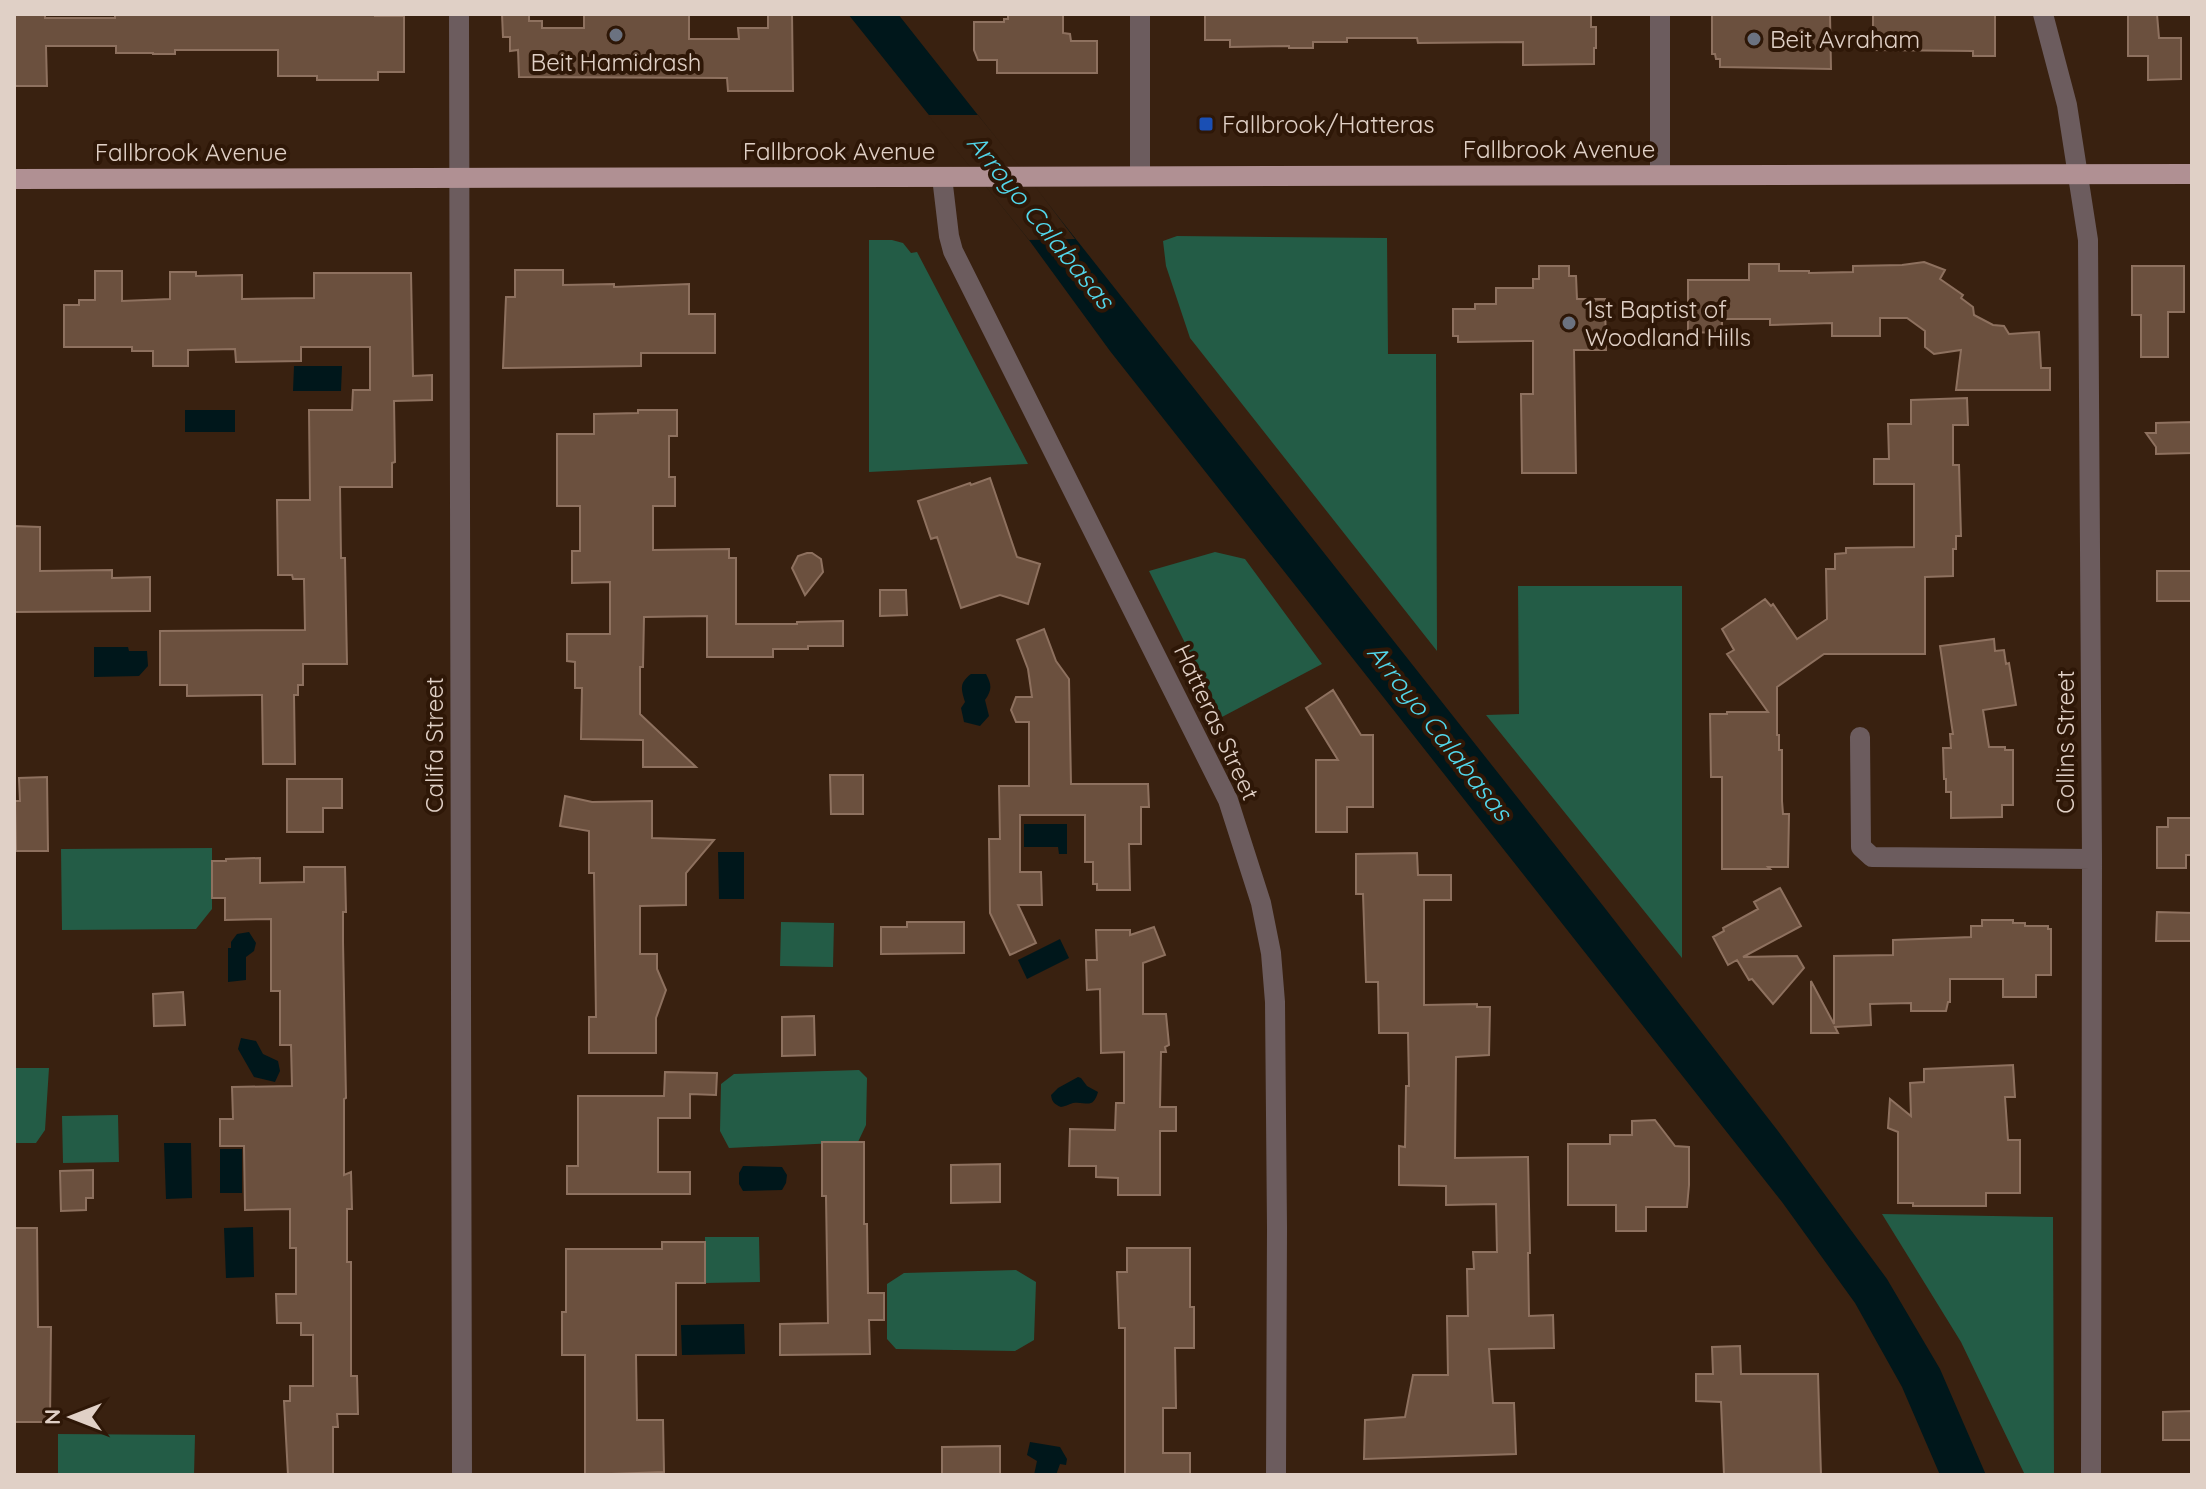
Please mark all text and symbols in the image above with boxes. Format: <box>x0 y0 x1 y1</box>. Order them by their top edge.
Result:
place label: Beit Avraham <box>1770 24 1920 54</box>
marker: Beit Hamidrash <box>607 26 625 44</box>
marker: Beit Avraham <box>1745 30 1763 48</box>
place label: Beit Hamidrash <box>531 47 701 77</box>
place label: Fallbrook/Hatteras <box>1222 109 1435 139</box>
marker: Fallbrook/Hatteras <box>1197 115 1215 133</box>
water label: Arroyo Calabasas <box>960 127 1123 317</box>
street label: Fallbrook Avenue <box>1463 134 1655 164</box>
street label: Fallbrook Avenue <box>743 136 935 166</box>
street label: Fallbrook Avenue <box>95 137 287 167</box>
place label: 1st Baptist of Woodland Hills <box>1585 294 1751 352</box>
marker: 1st Baptist of Woodland Hills <box>1560 314 1578 332</box>
water label: Arroyo Calabasas <box>1361 637 1521 829</box>
street label: Hatteras Street <box>1168 639 1266 805</box>
street label: Collins Street <box>2050 670 2080 814</box>
street label: Califa Street <box>419 677 449 813</box>
north arrow <box>32 1377 112 1457</box>
text: N <box>38 1409 66 1425</box>

